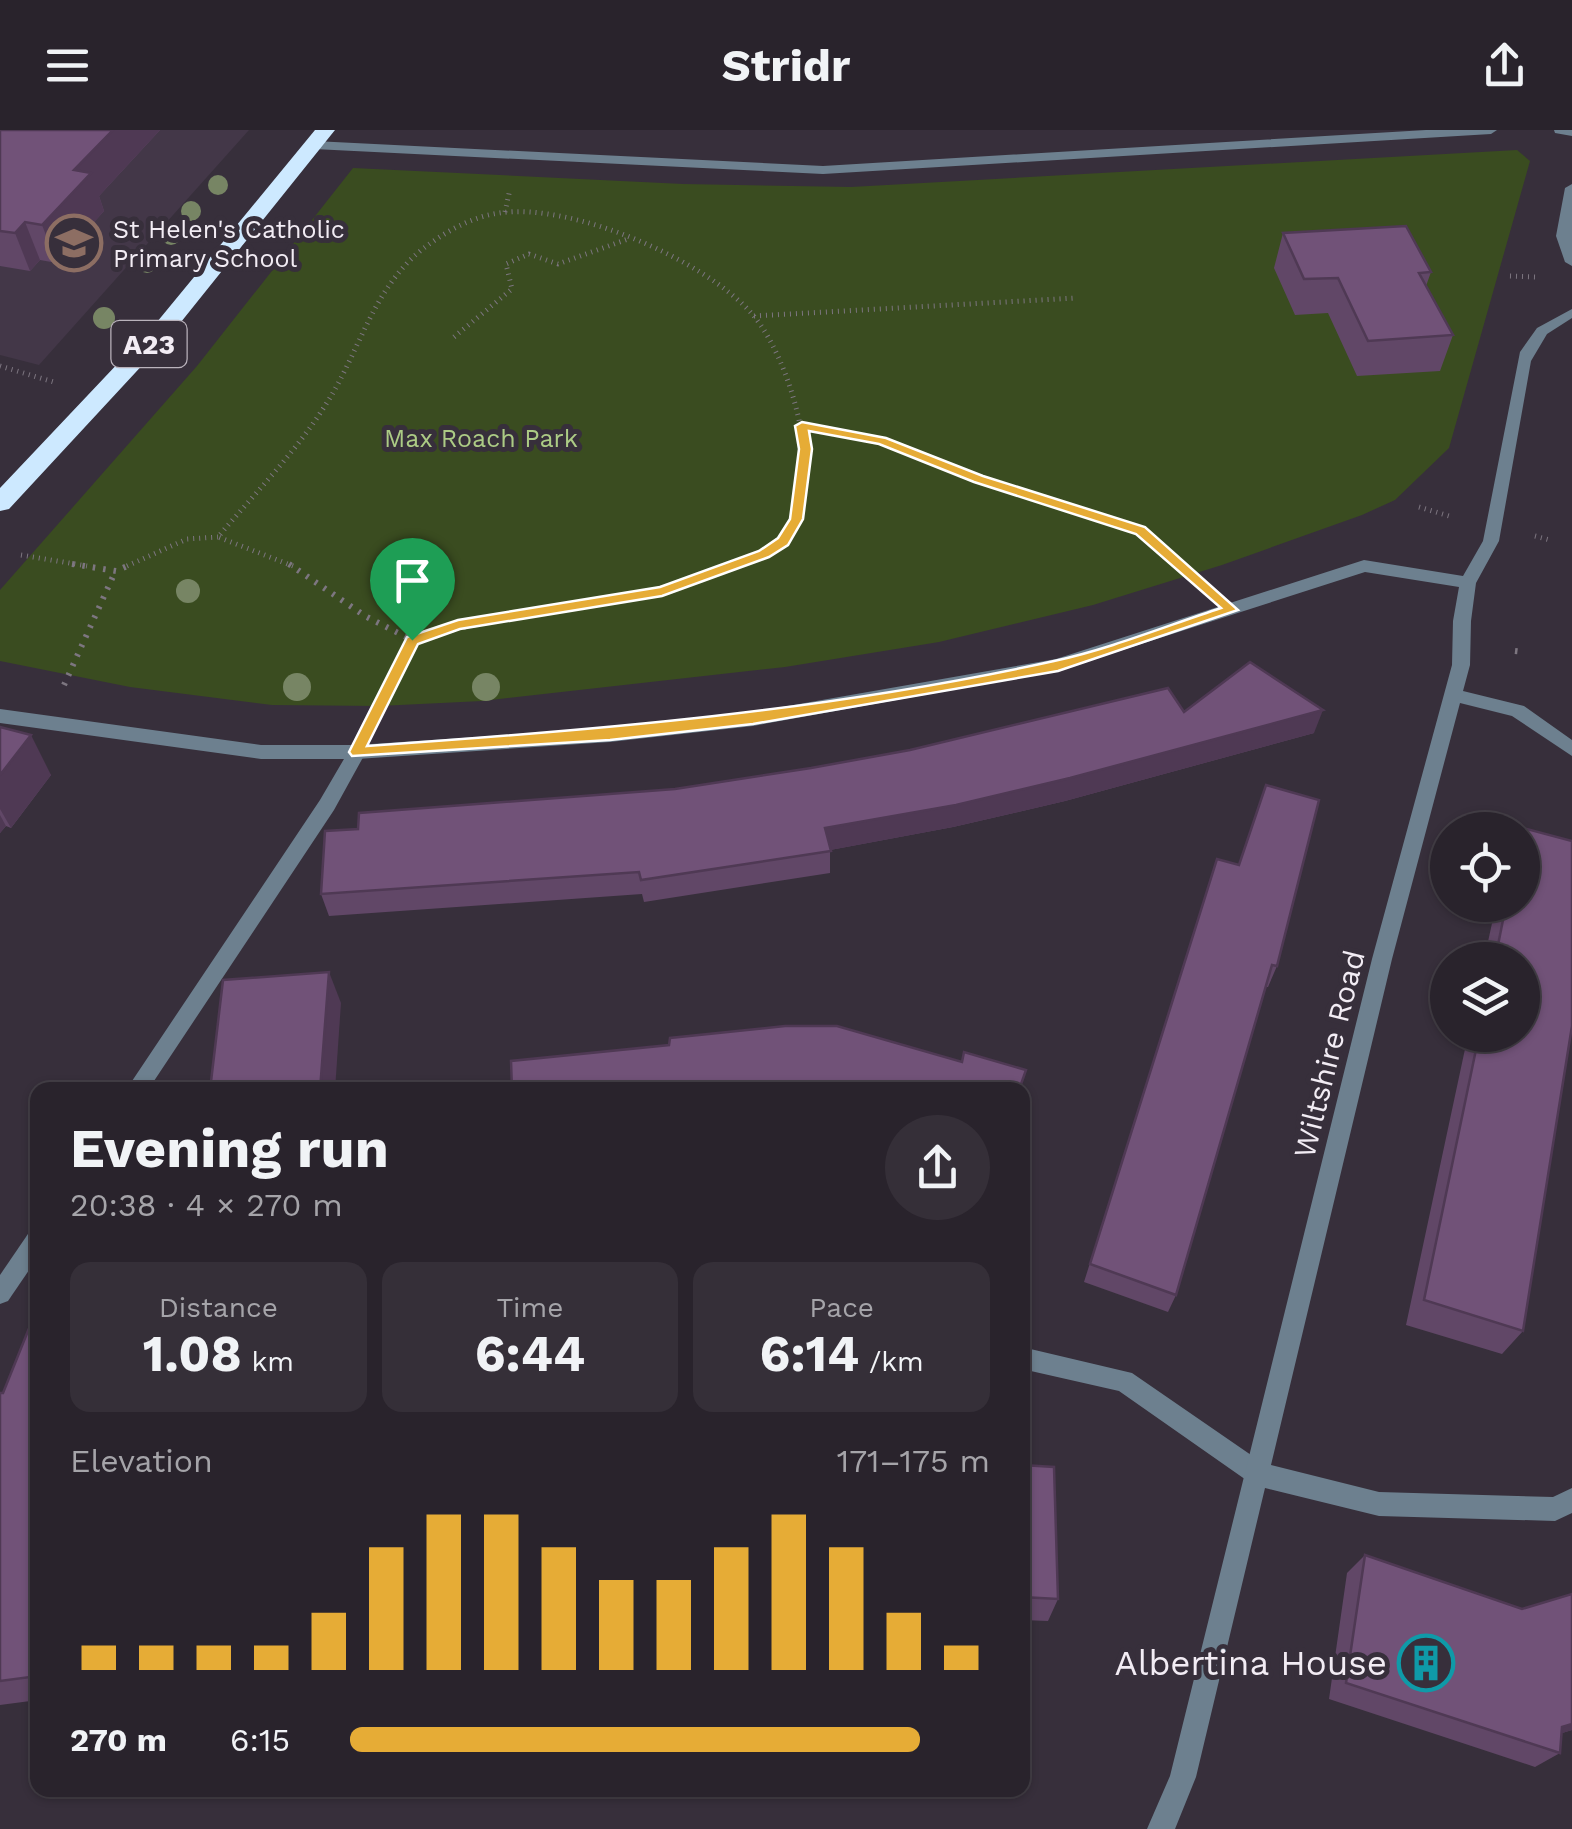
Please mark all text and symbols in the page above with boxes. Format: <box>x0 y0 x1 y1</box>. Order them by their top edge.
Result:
icon: menu <box>40 38 95 93</box>
icon: share <box>1477 38 1532 93</box>
text: Stridr <box>722 39 850 92</box>
school or university icon: St Helen's Catholic Primary School <box>44 213 104 273</box>
place label: St Helen's Catholic Primary School <box>113 215 345 273</box>
road number: A23 <box>112 321 186 367</box>
park label: Max Roach Park <box>384 424 578 453</box>
pin <box>370 538 455 641</box>
icon: arrive <box>385 553 440 608</box>
map controls <box>1430 812 1540 1052</box>
button: locate <box>1430 812 1540 922</box>
button: layers <box>1430 942 1540 1052</box>
street label: Wiltshire Road <box>1286 946 1372 1162</box>
button: share <box>885 1115 990 1220</box>
text: Evening run <box>70 1116 389 1180</box>
text: 20:38 · 4 × 270 m <box>70 1186 343 1224</box>
text: Distance <box>159 1291 278 1324</box>
text: Time <box>497 1291 563 1324</box>
text: Pace <box>809 1291 874 1324</box>
text: 1.08 <box>143 1324 242 1383</box>
text: 6:44 <box>475 1324 585 1383</box>
text: 6:14 <box>760 1324 859 1383</box>
text: km <box>242 1345 294 1378</box>
text: /km <box>859 1345 924 1378</box>
text: Elevation <box>70 1442 213 1480</box>
text: 171–175 m <box>837 1442 990 1480</box>
building icon: Albertina House <box>1396 1633 1456 1693</box>
place label: Albertina House <box>1115 1642 1387 1684</box>
text: 270 m <box>70 1721 167 1759</box>
text: 6:15 <box>230 1721 290 1759</box>

